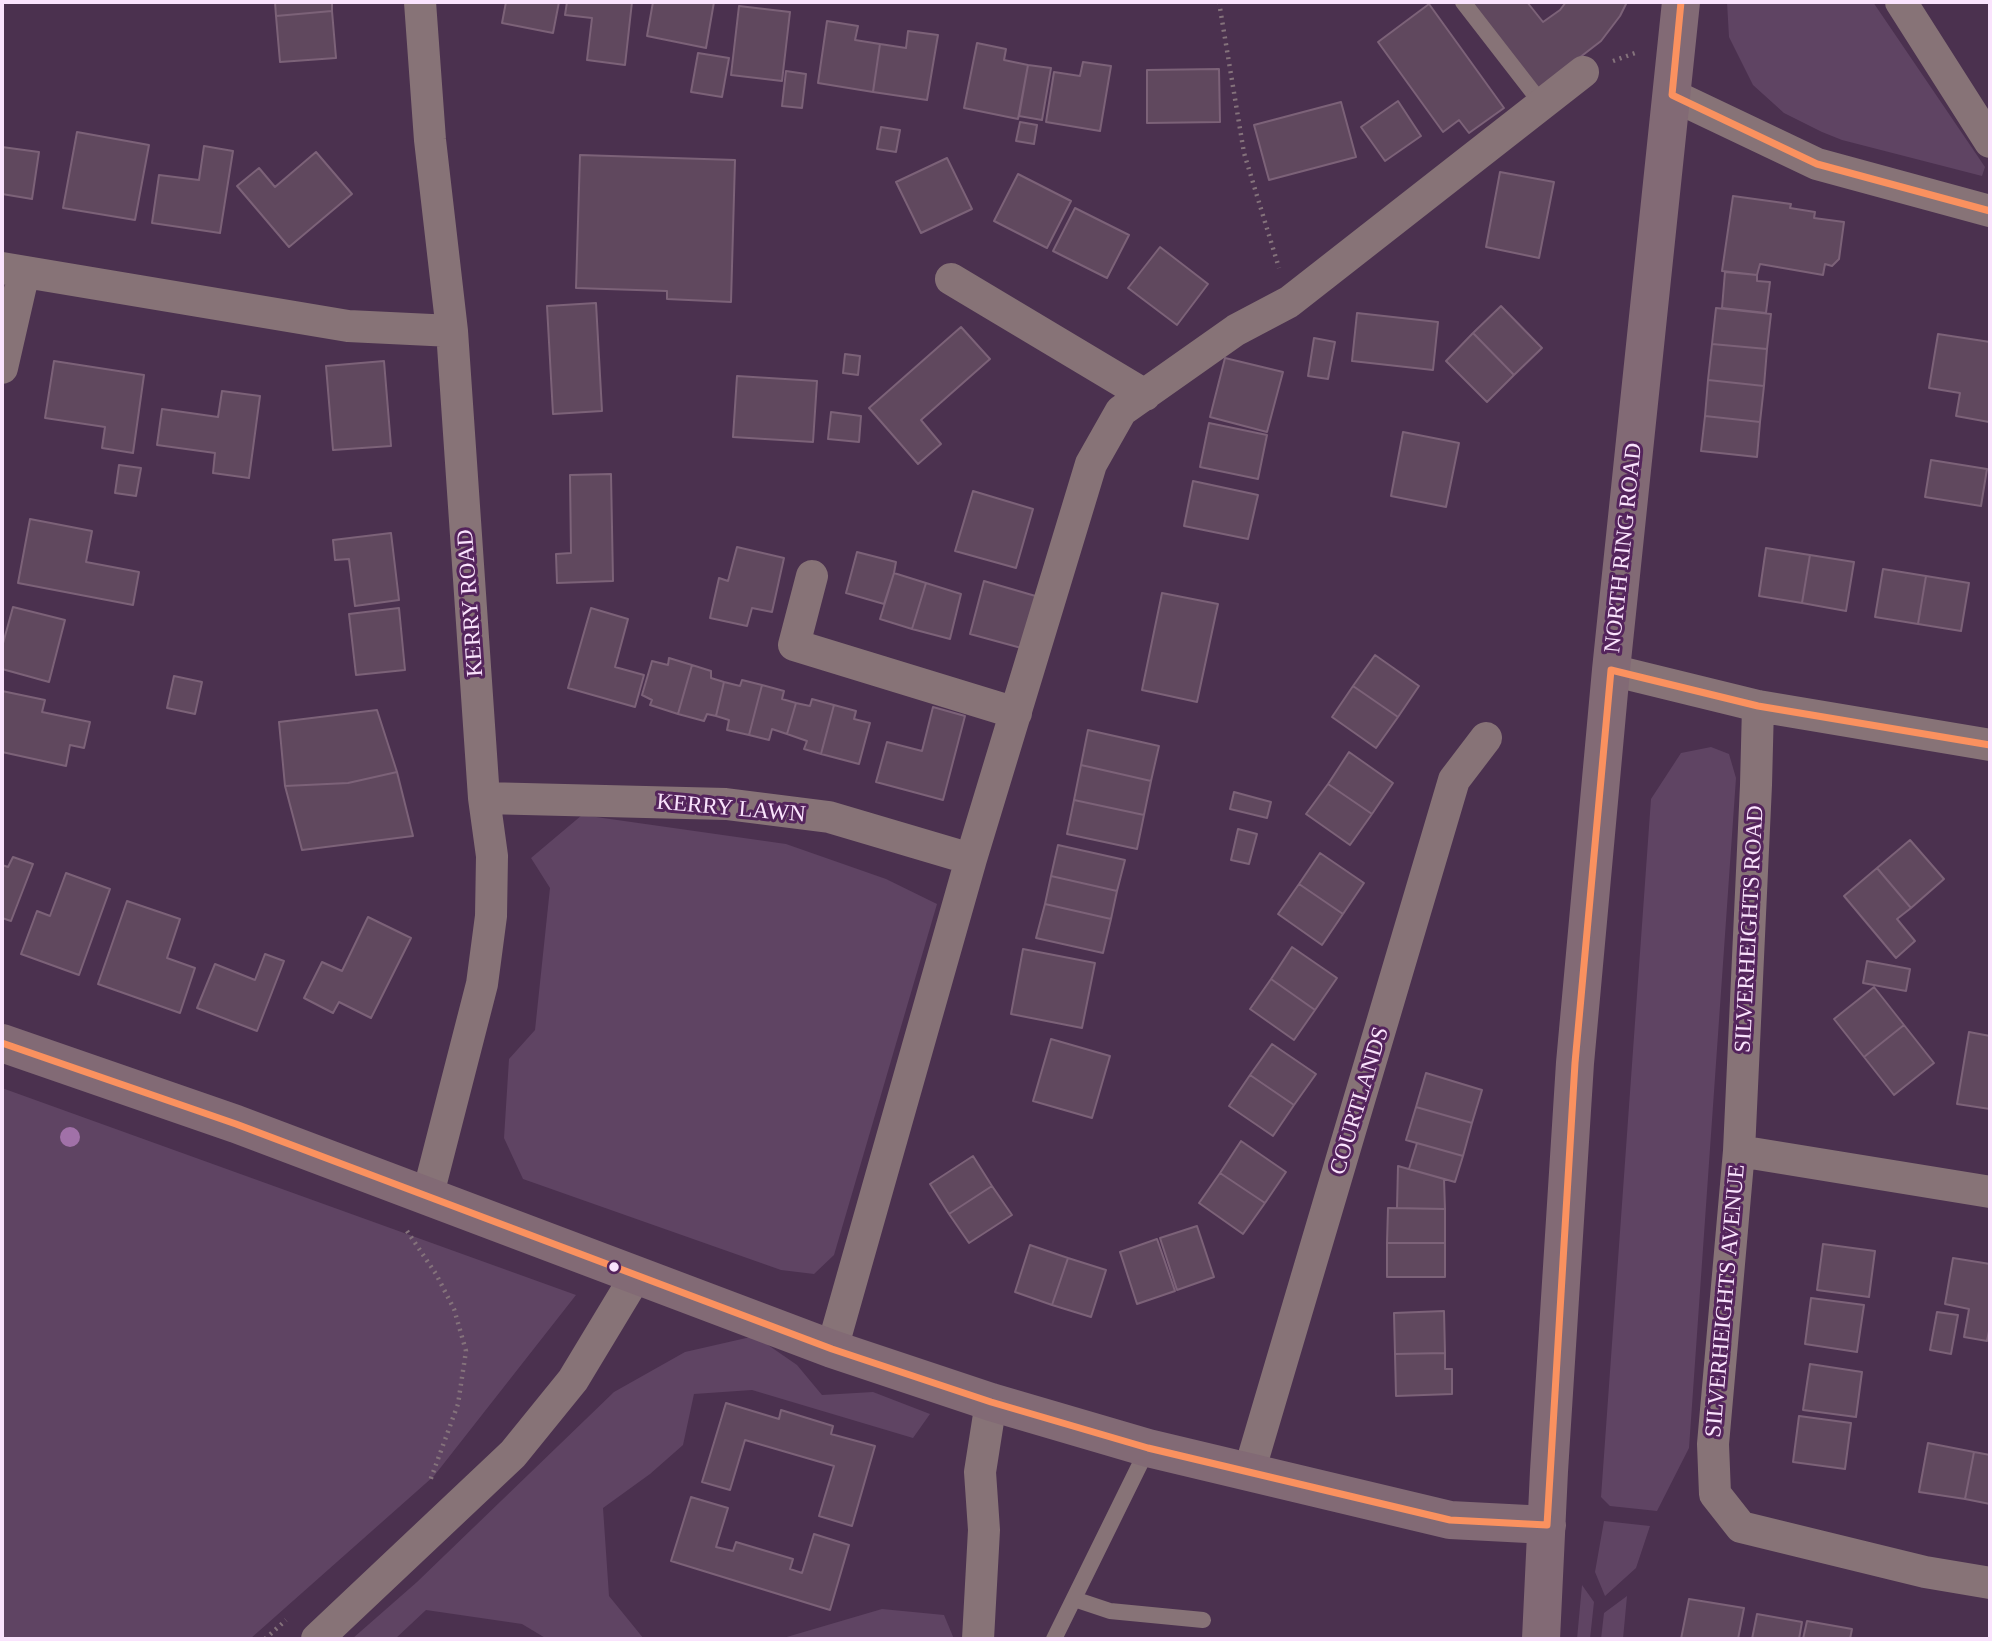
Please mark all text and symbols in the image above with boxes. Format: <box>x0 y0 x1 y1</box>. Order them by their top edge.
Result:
street label: NORTH RING ROAD <box>1599 442 1649 654</box>
street label: KERRY ROAD <box>452 528 490 678</box>
street label: KERRY LAWN <box>655 789 807 829</box>
street label: SILVERHEIGHTS ROAD <box>1730 805 1770 1053</box>
street label: COURTLANDS <box>1324 1024 1396 1178</box>
street label: SILVERHEIGHTS AVENUE <box>1700 1163 1752 1439</box>
unlabelled marker <box>607 1260 621 1274</box>

